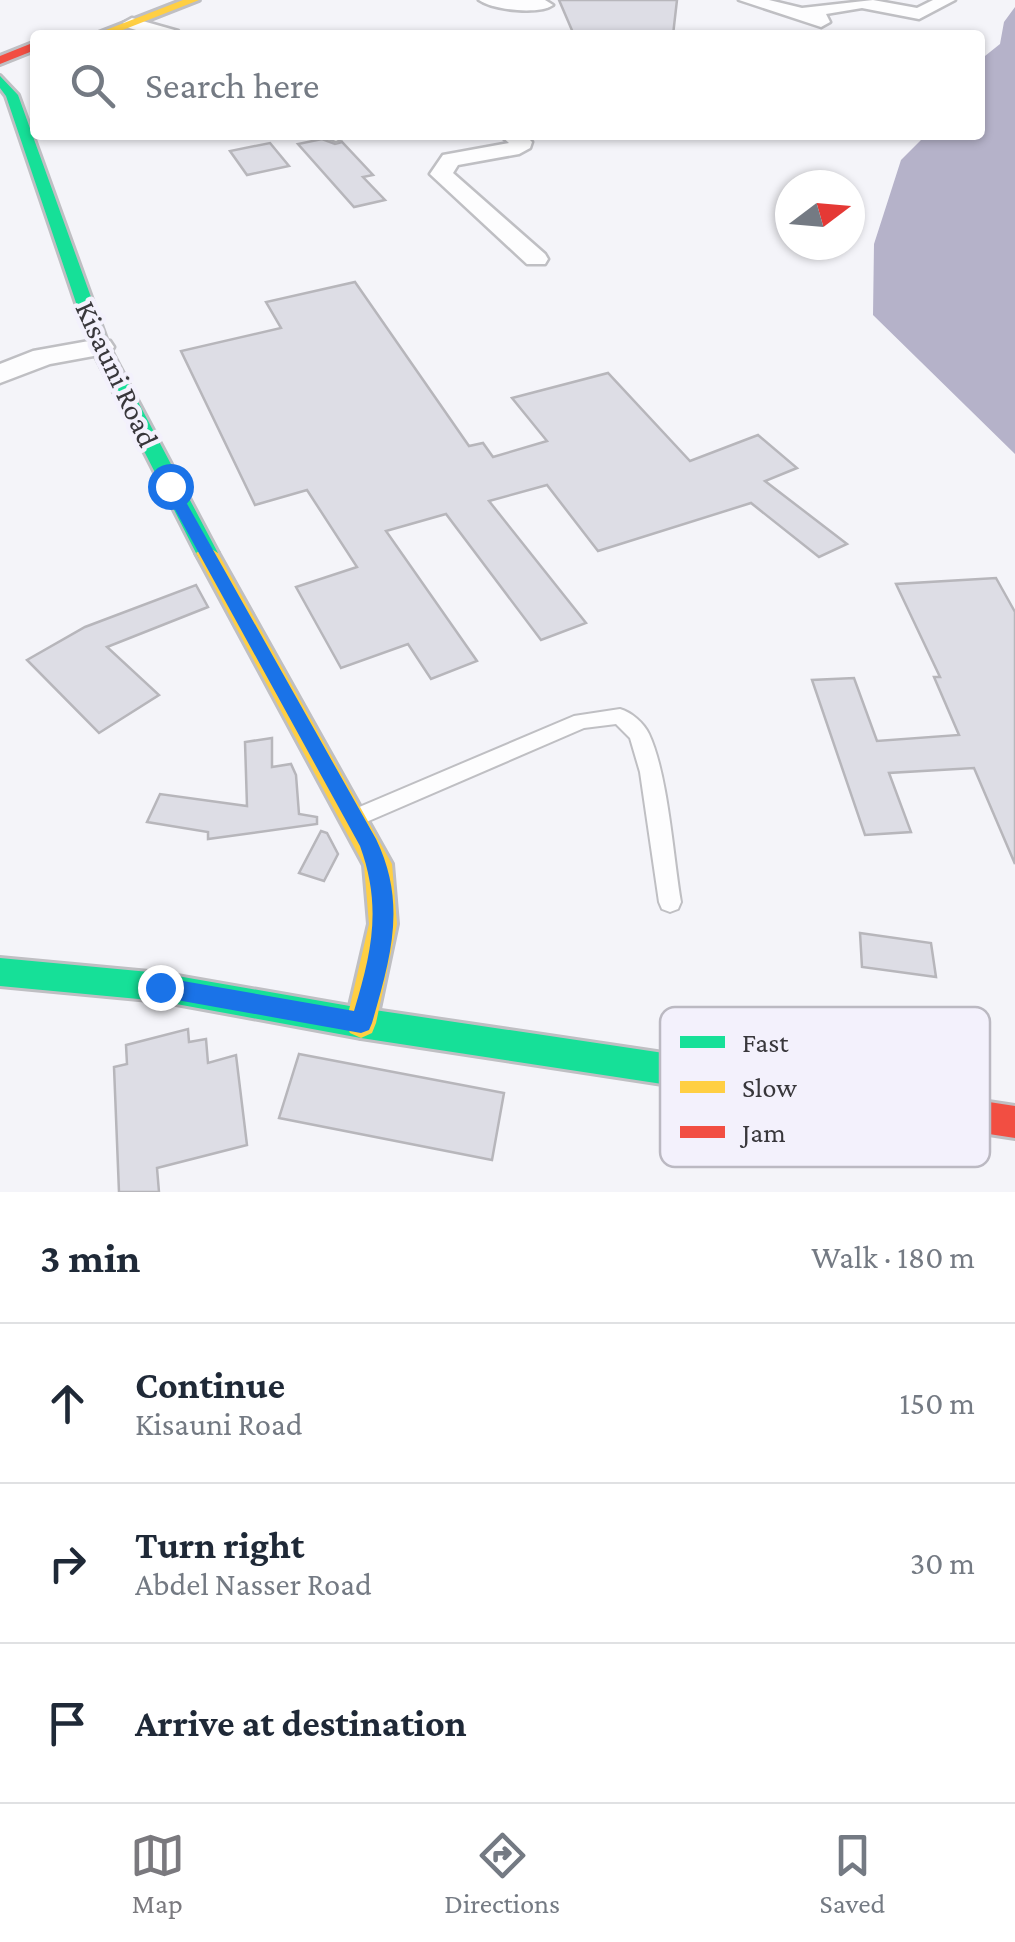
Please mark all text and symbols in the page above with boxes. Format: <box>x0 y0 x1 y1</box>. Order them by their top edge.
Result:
search box <box>30 30 985 140</box>
icon: search <box>65 58 120 113</box>
text: Search here <box>145 64 319 106</box>
north arrow <box>775 170 865 260</box>
street label: Kisauni Road <box>69 296 166 452</box>
route start <box>148 464 194 510</box>
route end <box>138 965 184 1011</box>
legend <box>660 1007 990 1167</box>
text: Fast <box>742 1027 789 1058</box>
text: Slow <box>742 1072 797 1103</box>
text: Jam <box>739 1117 786 1148</box>
text: 3 min <box>40 1234 140 1281</box>
text: Walk · 180 m <box>811 1239 975 1275</box>
text: Continue <box>135 1364 285 1406</box>
icon: ahead <box>40 1376 95 1431</box>
text: 150 m <box>899 1385 975 1421</box>
text: Kisauni Road <box>135 1406 303 1442</box>
text: Turn right <box>135 1524 304 1566</box>
icon: right <box>40 1536 95 1591</box>
text: 30 m <box>910 1545 975 1581</box>
text: Abdel Nasser Road <box>135 1566 372 1602</box>
icon: arrive <box>40 1696 95 1751</box>
text: Arrive at destination <box>135 1702 467 1744</box>
tab: Map <box>130 1828 185 1919</box>
tab: Directions <box>444 1828 560 1919</box>
tab: Saved <box>820 1828 885 1919</box>

